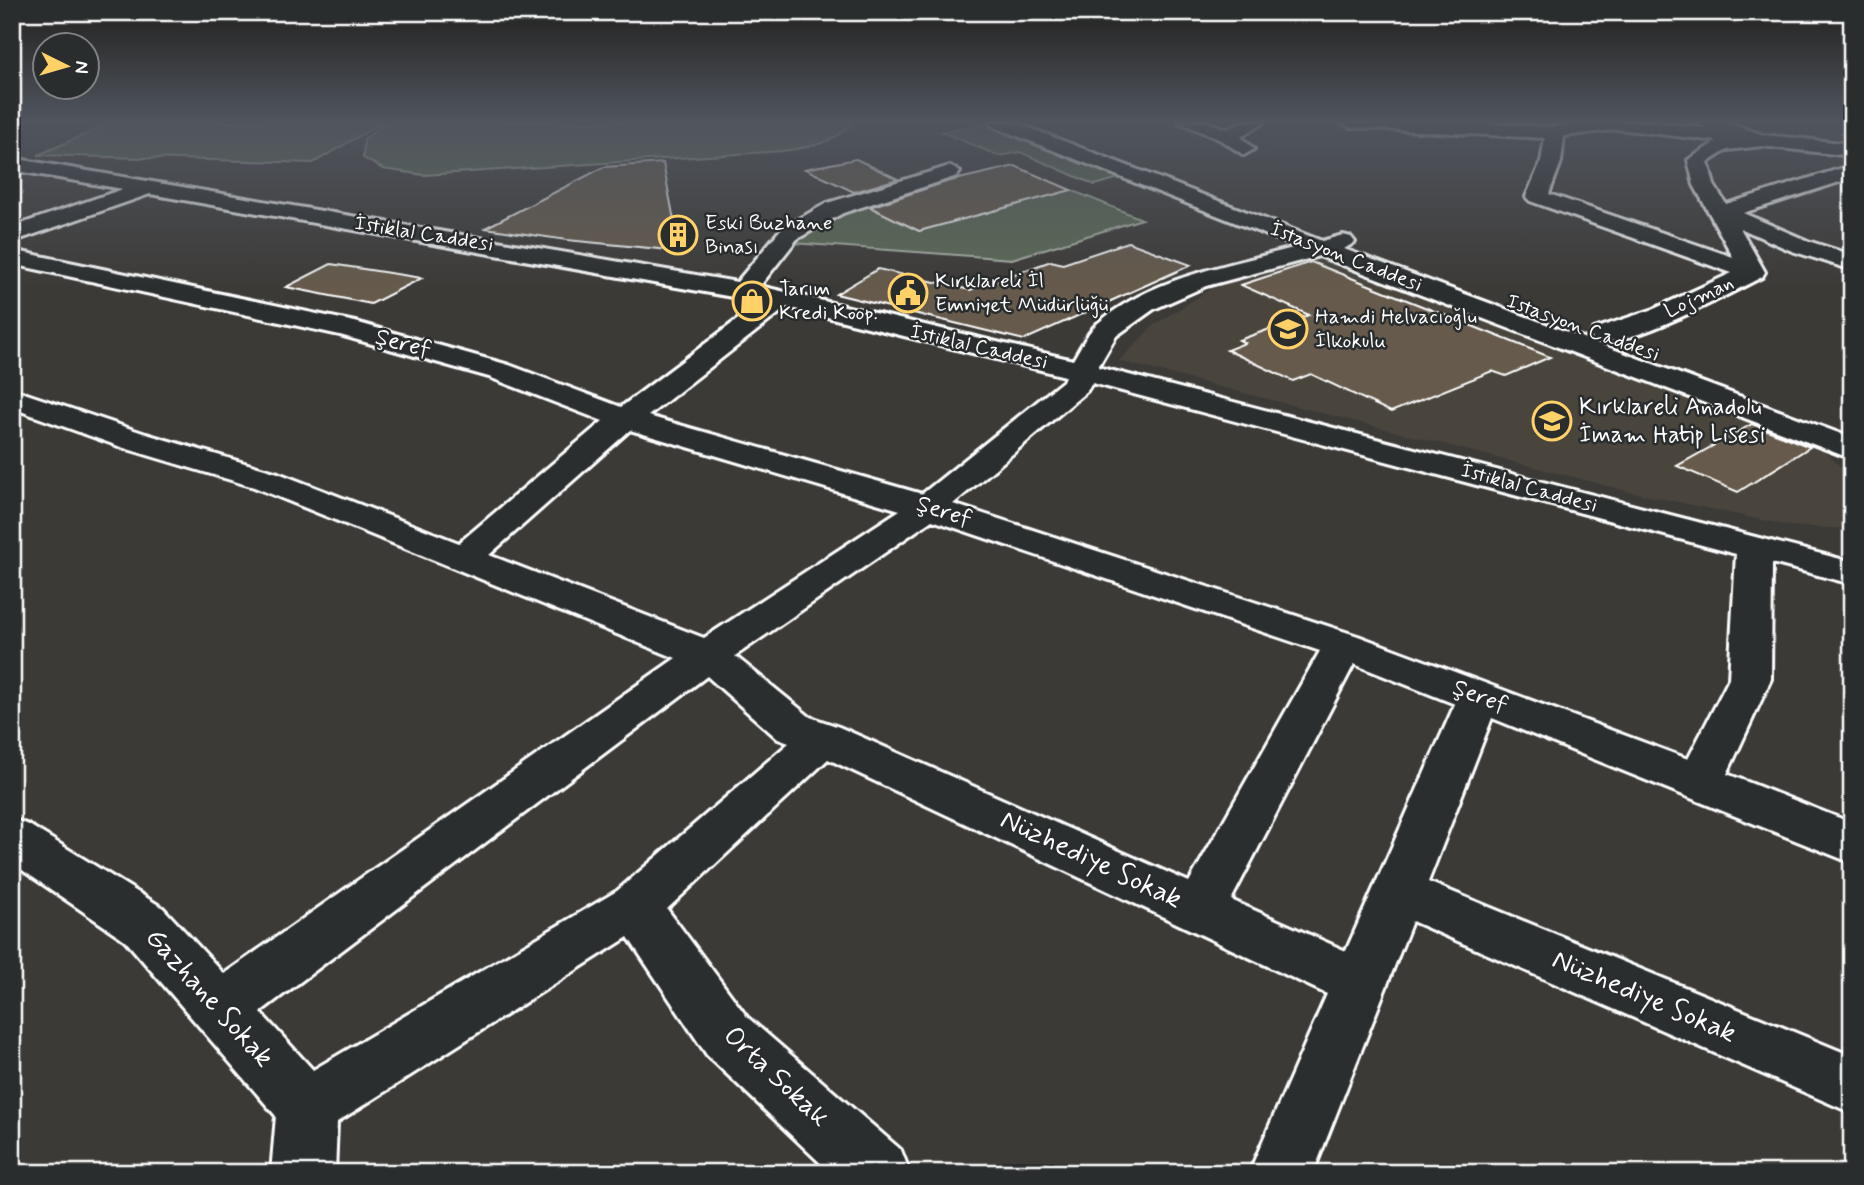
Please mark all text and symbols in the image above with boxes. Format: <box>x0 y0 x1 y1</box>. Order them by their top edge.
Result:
north arrow <box>32 32 102 102</box>
text: N <box>68 60 94 75</box>
street label: İstiklal Caddesi <box>353 209 495 259</box>
place label: Eski Buzhane Binası <box>705 209 832 261</box>
building icon: Eski Buzhane Binası <box>657 214 699 256</box>
street label: İstasyon Caddesi <box>1266 215 1426 299</box>
place label: Kırklareli İl Emniyet Müdürlüğü <box>935 267 1108 319</box>
street label: Lojman <box>1660 269 1738 325</box>
public building icon: Kırklareli İl Emniyet Müdürlüğü <box>887 272 929 314</box>
place label: Tarım Kredi Koop. <box>779 275 878 327</box>
shop icon: Tarım Kredi Koop. <box>731 280 773 322</box>
street label: Istasyon Caddesi <box>1503 287 1663 369</box>
place label: Hamdi Helvacıoğlu İlkokulu <box>1315 303 1477 355</box>
school or university icon: Hamdi Helvacıoğlu İlkokulu <box>1267 308 1309 350</box>
street label: İstiklal Caddesi <box>907 318 1051 376</box>
street label: Şeref <box>372 322 434 366</box>
place label: Kırklareli Anadolu İmam Hatip Lisesi <box>1579 392 1765 451</box>
school or university icon: Kırklareli Anadolu İmam Hatip Lisesi <box>1531 400 1573 442</box>
street label: İstiklal Caddesi <box>1458 456 1600 520</box>
street label: Şeref <box>912 489 976 535</box>
street label: Şeref <box>1448 672 1512 722</box>
street label: Nüzhediye Sokak <box>994 802 1188 918</box>
street label: Gazhane Sokak <box>136 920 282 1076</box>
street label: Nüzhediye Sokak <box>1546 942 1742 1052</box>
street label: Orta Sokak <box>715 1018 837 1136</box>

